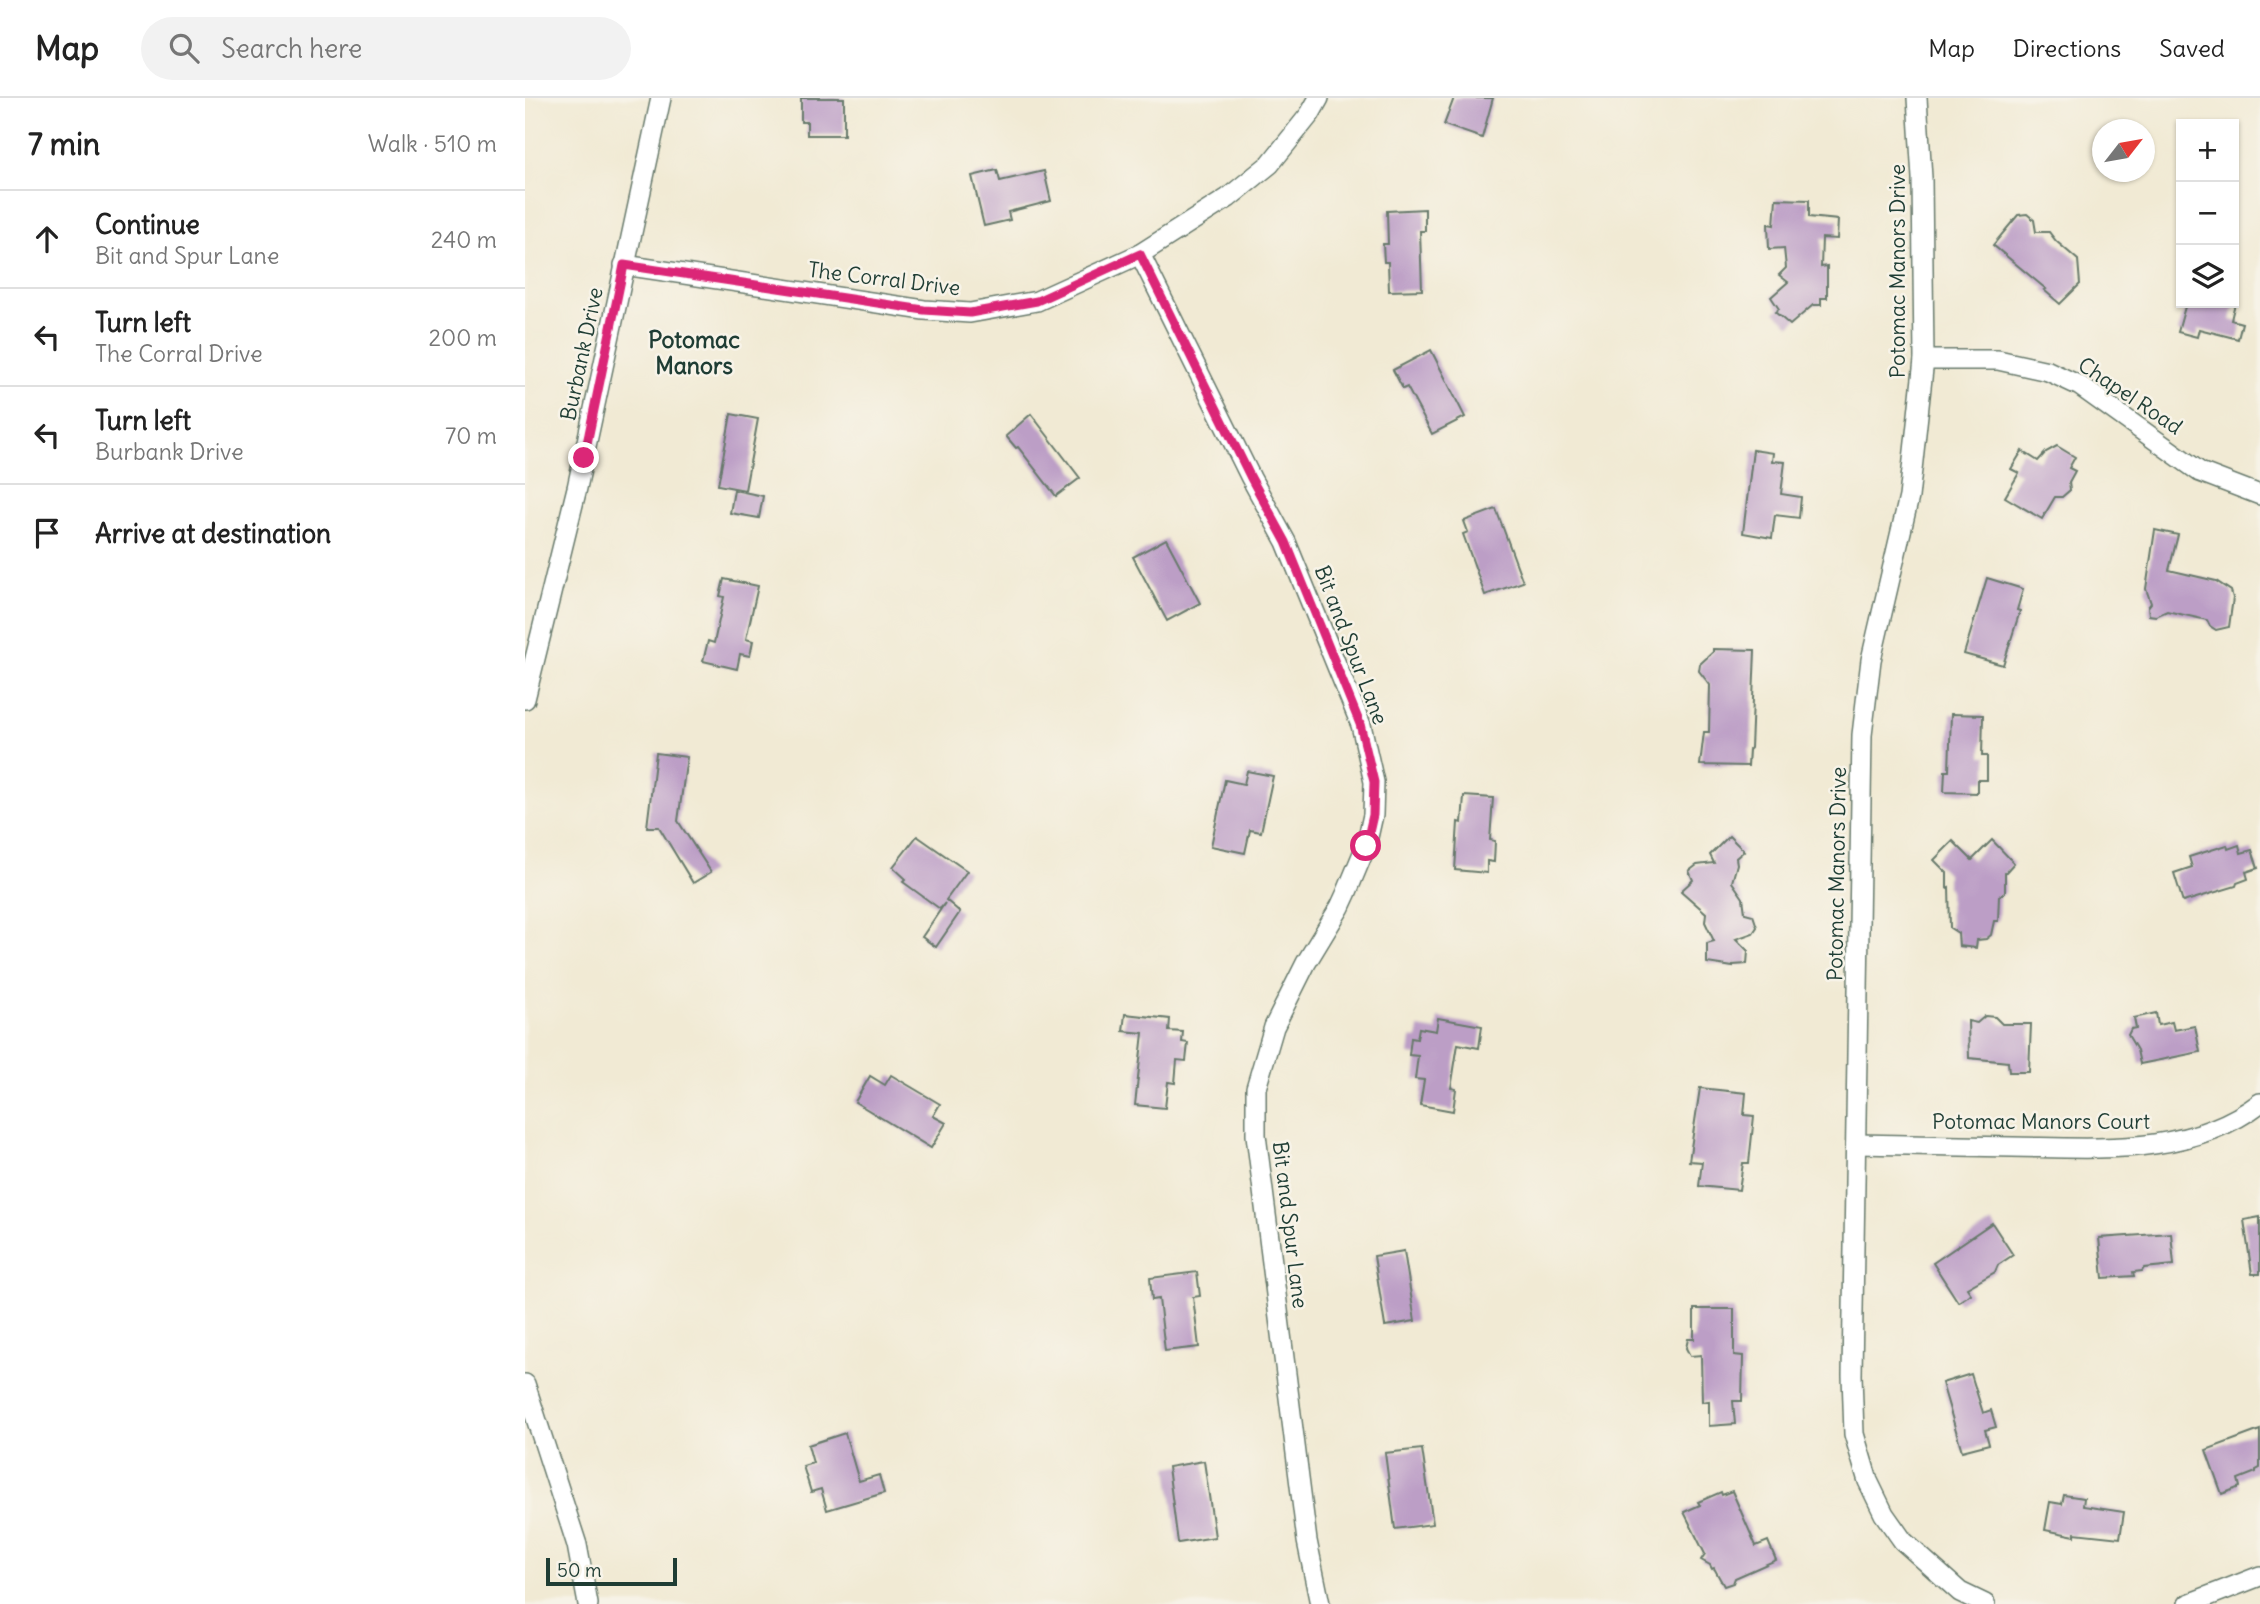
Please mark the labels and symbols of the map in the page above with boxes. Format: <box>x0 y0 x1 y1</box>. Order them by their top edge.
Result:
north arrow <box>2092 119 2155 182</box>
street label: Potomac Manors Drive <box>1884 164 1911 378</box>
street label: The Corral Drive <box>806 256 962 301</box>
street label: Burbank Drive <box>554 285 609 423</box>
district label: Potomac Manors <box>648 325 740 380</box>
street label: Chapel Road <box>2073 351 2188 440</box>
route end <box>568 442 599 473</box>
street label: Bit and Spur Lane <box>1309 561 1394 728</box>
street label: Potomac Manors Drive <box>1821 767 1852 981</box>
route start <box>1350 830 1381 861</box>
street label: Potomac Manors Court <box>1932 1108 2150 1135</box>
street label: Bit and Spur Lane <box>1267 1140 1314 1310</box>
scale bar <box>546 1555 677 1587</box>

